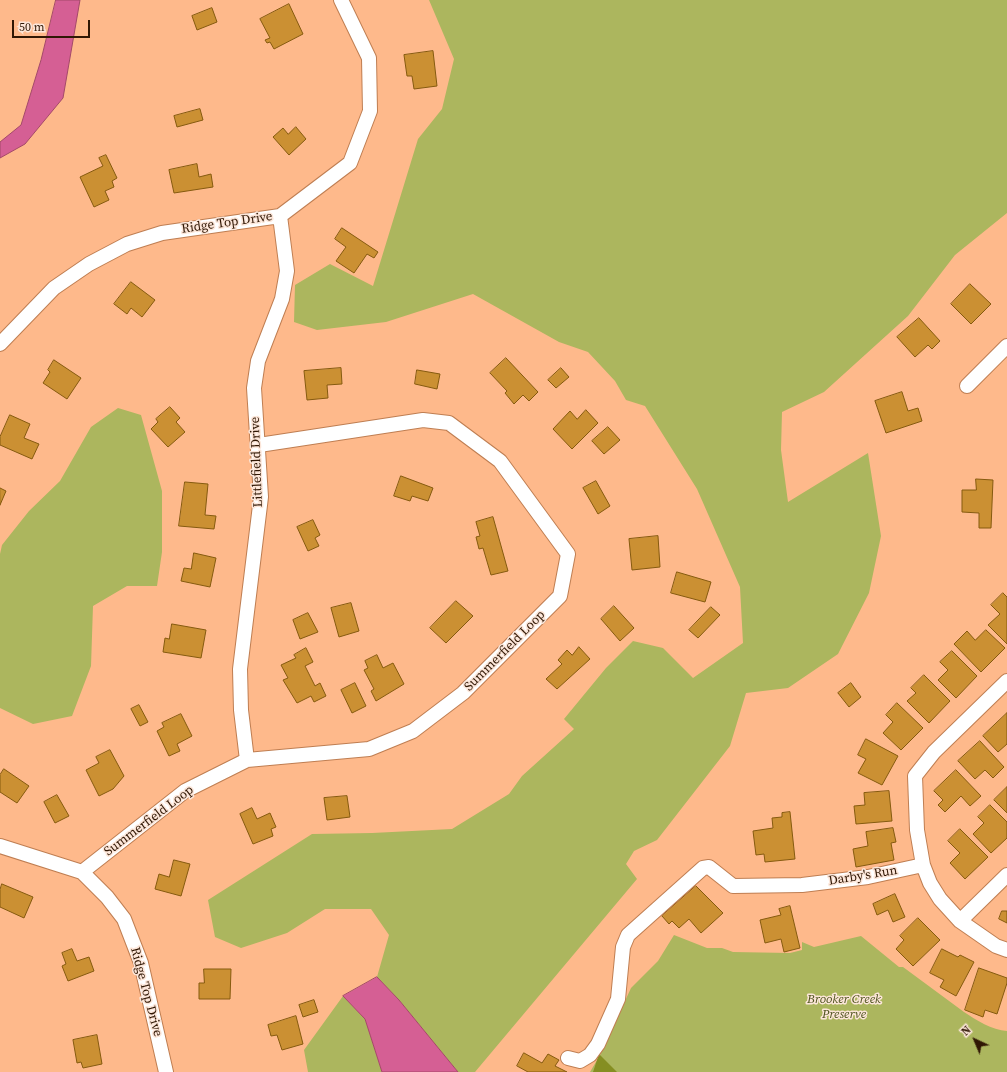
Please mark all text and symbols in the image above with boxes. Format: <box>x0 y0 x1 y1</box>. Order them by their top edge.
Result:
scale bar <box>14 12 92 38</box>
text: 50 m <box>19 19 45 35</box>
street label: Ridge Top Drive <box>180 209 274 237</box>
street label: Littlefield Drive <box>248 416 266 508</box>
street label: Summerfield Loop <box>461 607 549 695</box>
street label: Summerfield Loop <box>101 782 197 860</box>
street label: Darby's Run <box>827 863 899 889</box>
street label: Ridge Top Drive <box>127 946 165 1038</box>
park label: Brooker Creek Preserve <box>807 992 881 1023</box>
north arrow <box>955 1020 995 1060</box>
text: N <box>958 1023 974 1039</box>

